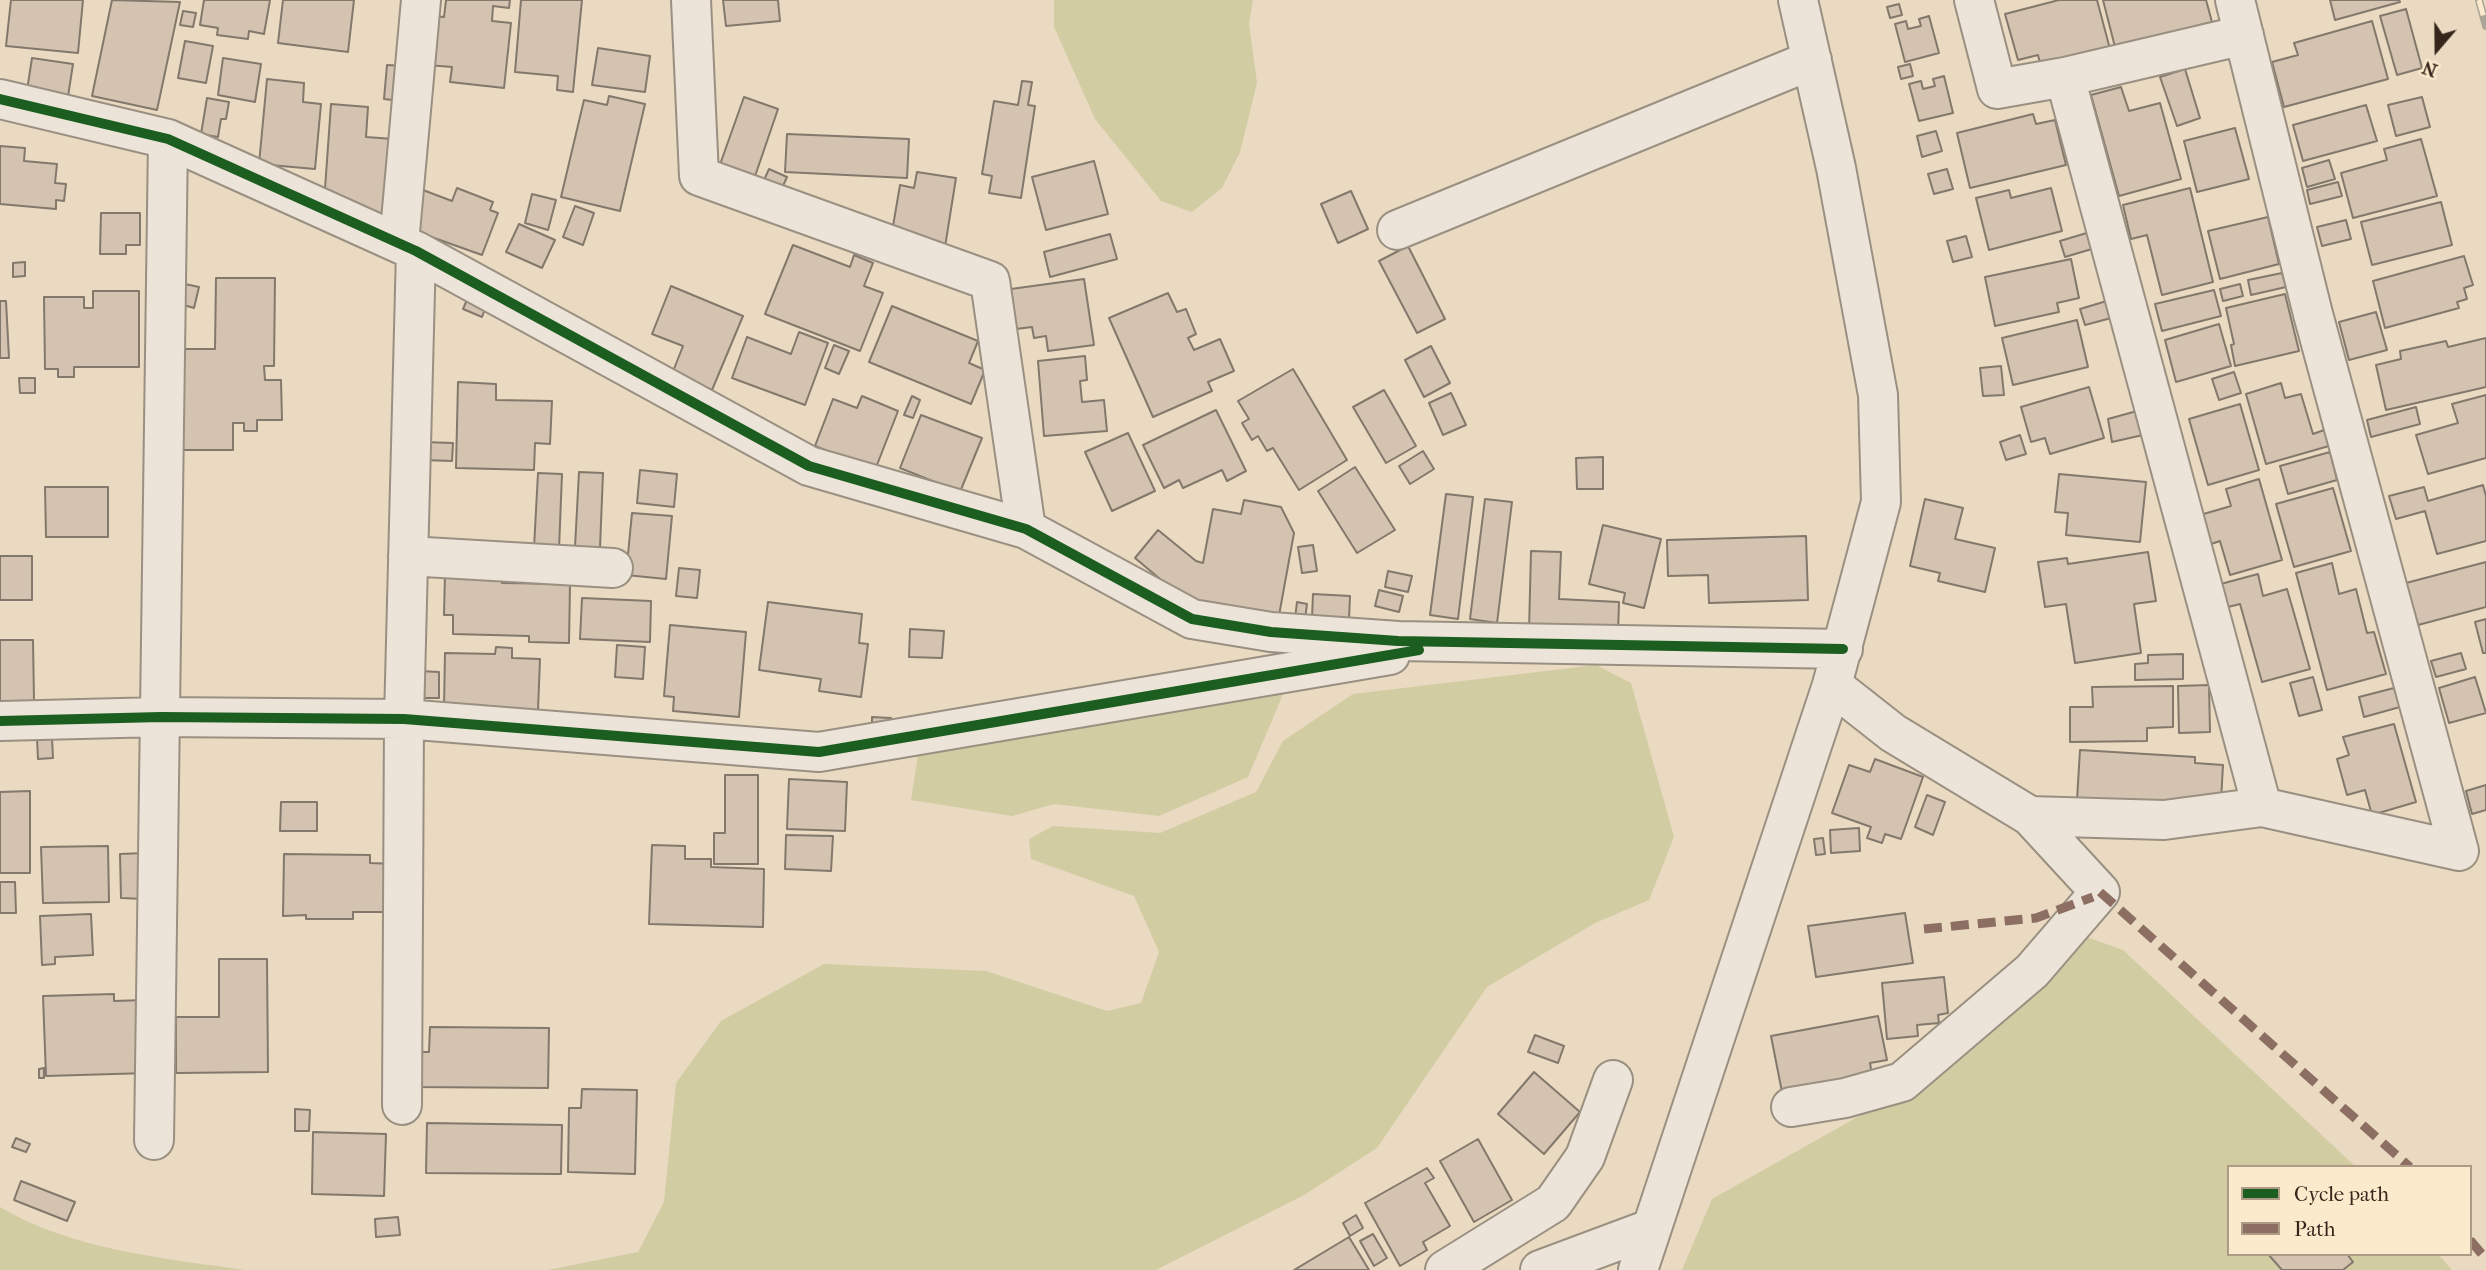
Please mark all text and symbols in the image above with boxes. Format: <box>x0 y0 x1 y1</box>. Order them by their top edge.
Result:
north arrow <box>2402 14 2472 84</box>
text: N <box>2419 56 2440 82</box>
legend <box>2227 1165 2472 1256</box>
text: Cycle path <box>2294 1182 2389 1206</box>
text: Path <box>2294 1217 2335 1241</box>

